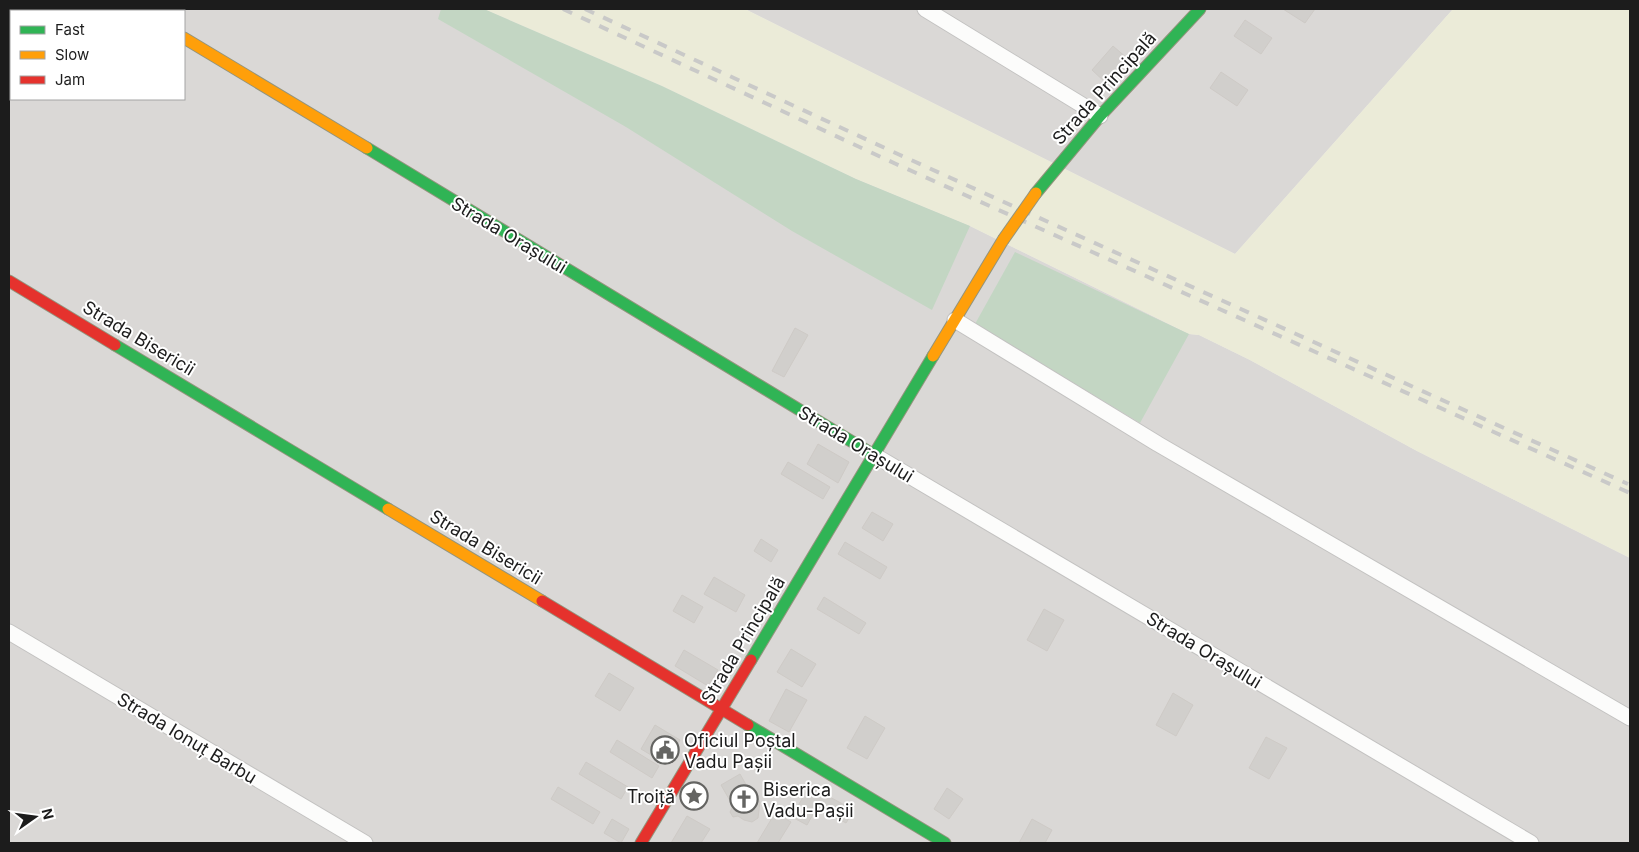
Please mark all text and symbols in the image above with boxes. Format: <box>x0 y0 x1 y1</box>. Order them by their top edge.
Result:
legend <box>10 10 185 100</box>
text: Fast <box>55 20 85 39</box>
street label: Strada Principală <box>1048 27 1160 149</box>
text: Slow <box>55 45 89 64</box>
text: Jam <box>55 70 85 89</box>
street label: Strada Orașului <box>447 192 570 279</box>
street label: Strada Bisericii <box>79 296 199 380</box>
street label: Strada Orașului <box>794 401 917 488</box>
street label: Strada Bisericii <box>426 505 546 589</box>
street label: Strada Principală <box>697 573 789 707</box>
street label: Strada Orașului <box>1142 607 1265 694</box>
street label: Strada Ionuț Barbu <box>113 688 261 789</box>
place label: Oficiul Poștal Vadu Pașii <box>684 730 796 773</box>
public building icon: Oficiul Poștal Vadu Pașii <box>650 735 680 765</box>
place label: Biserica Vadu-Pașii <box>763 779 854 822</box>
place icon: Troiță <box>679 781 709 811</box>
church icon: Biserica Vadu-Pașii <box>729 784 759 814</box>
place label: Troiță <box>627 786 675 808</box>
north arrow <box>10 792 60 842</box>
text: N <box>39 807 58 821</box>

